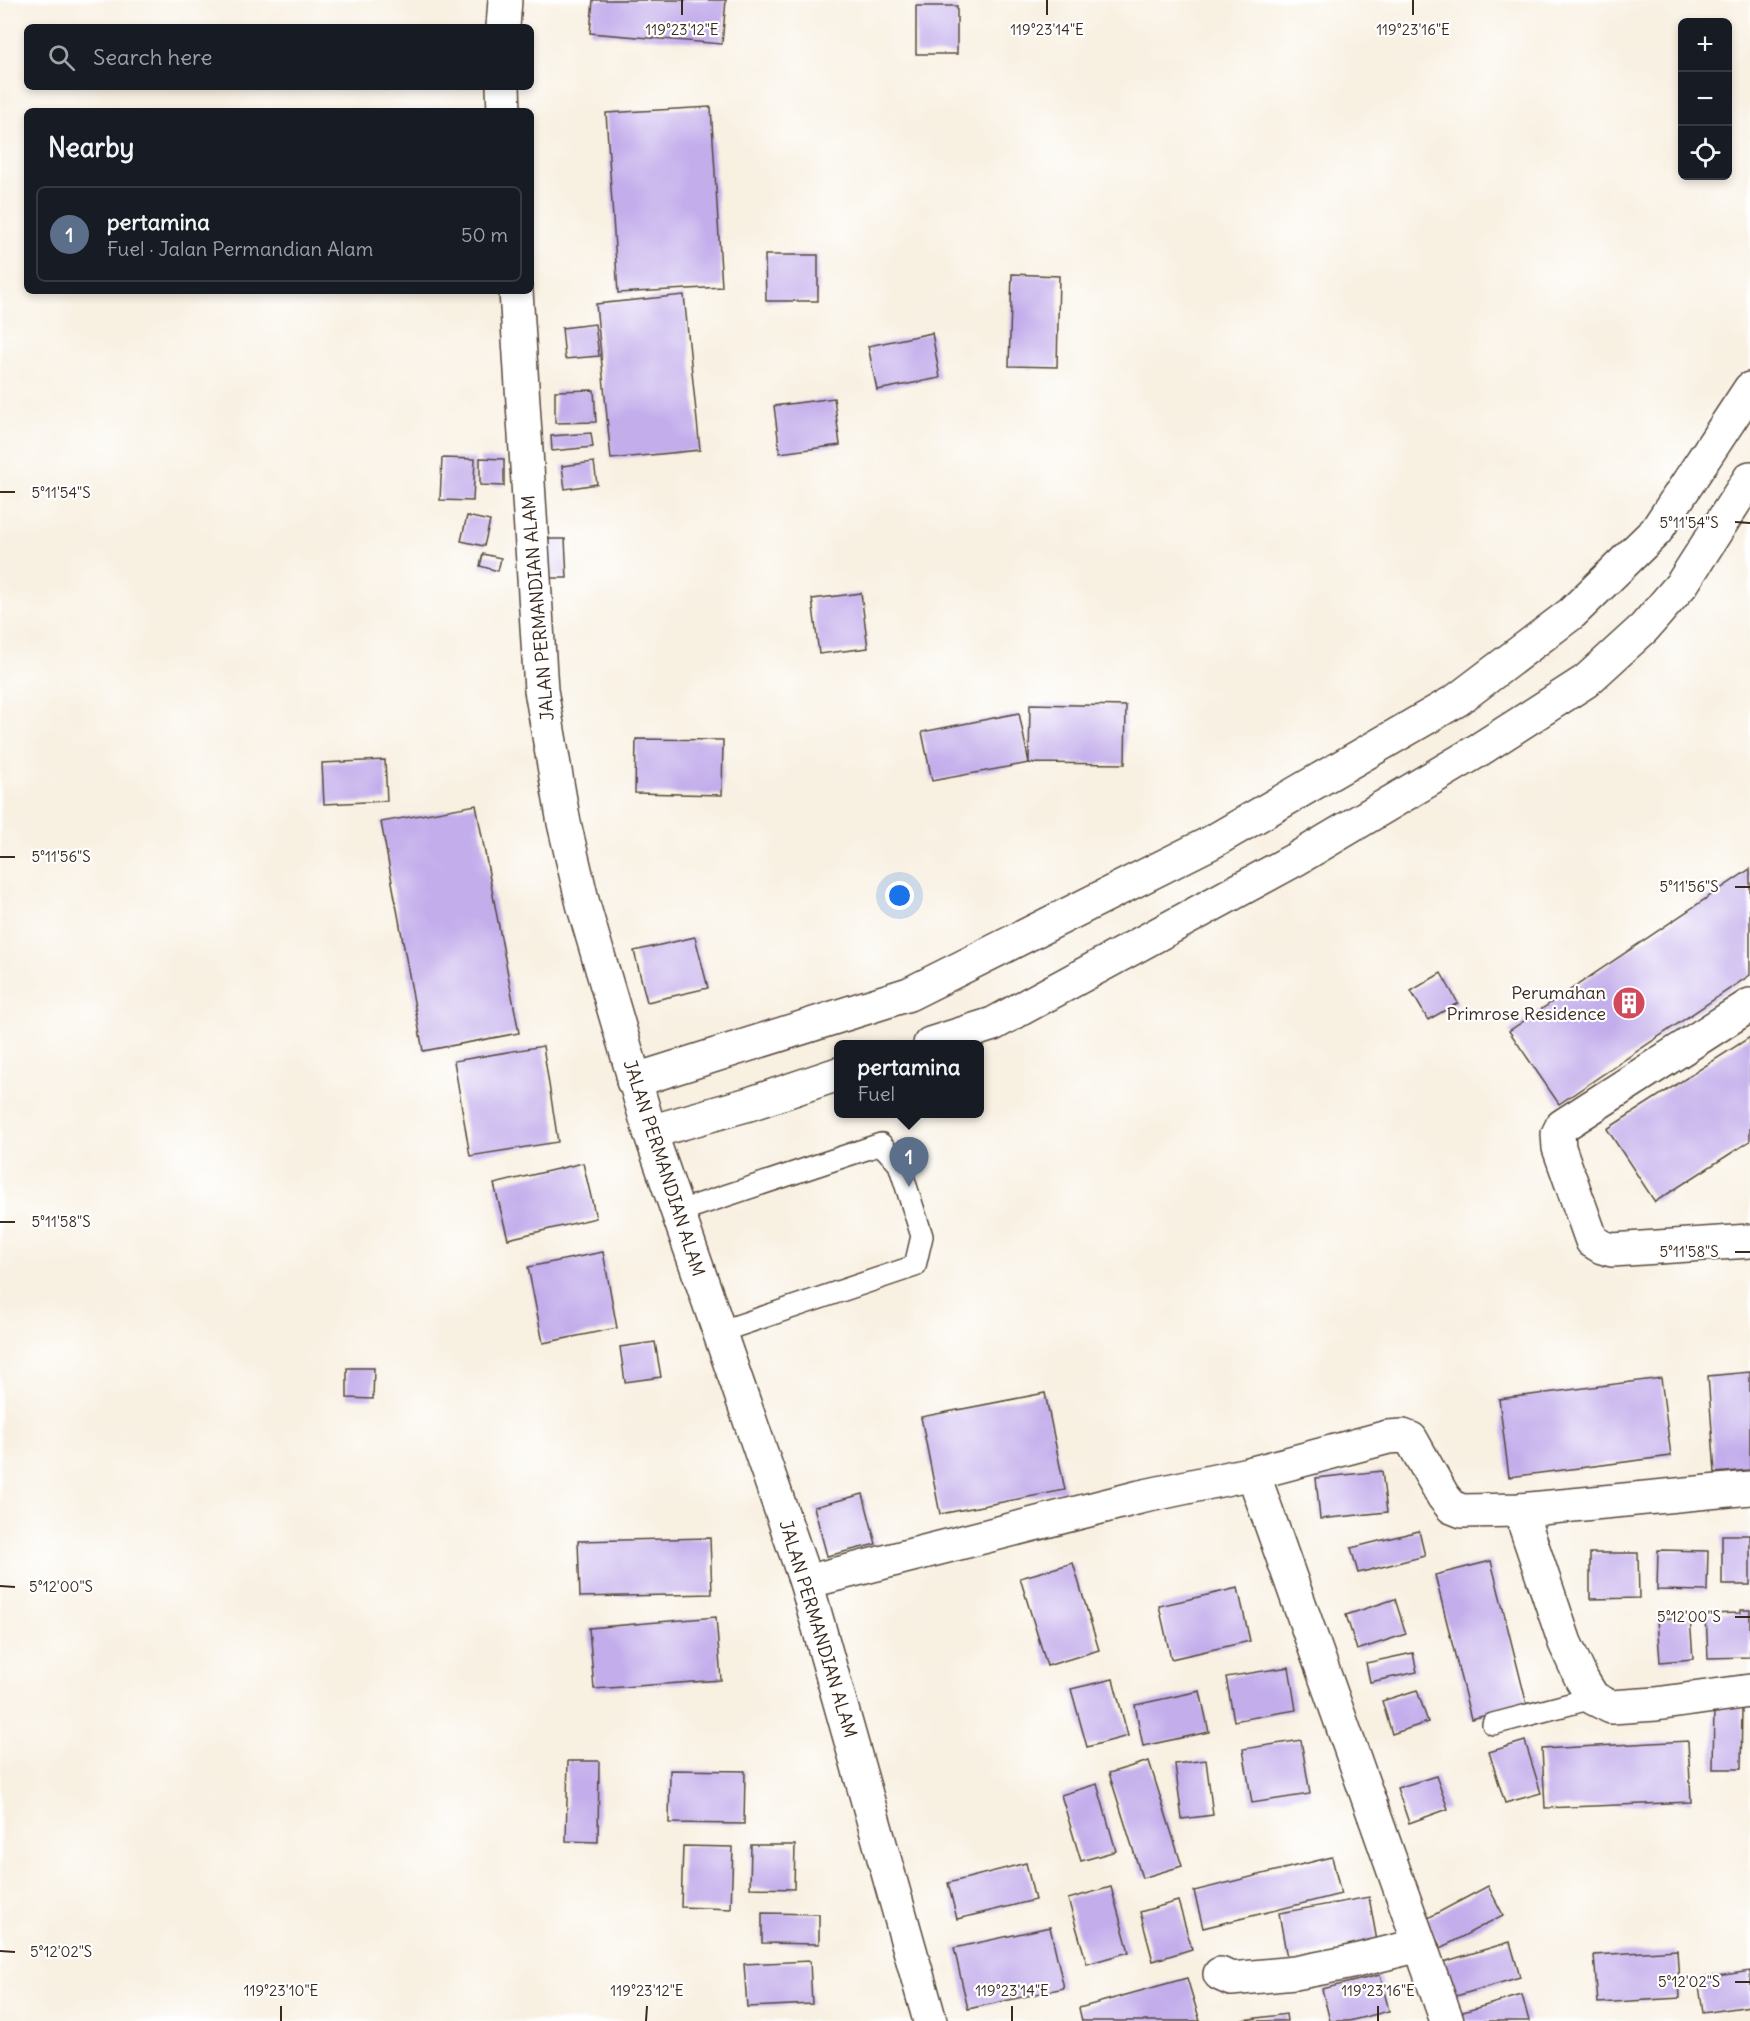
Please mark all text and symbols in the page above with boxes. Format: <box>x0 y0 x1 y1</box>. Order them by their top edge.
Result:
map controls <box>1678 18 1732 180</box>
button: + <box>1678 18 1732 72</box>
text: 119°23'12"E <box>645 20 719 39</box>
text: 119°23'14"E <box>1010 20 1084 39</box>
text: 119°23'16"E <box>1376 20 1450 39</box>
search box <box>24 24 534 90</box>
icon: search <box>45 41 78 74</box>
text: Search here <box>93 43 212 71</box>
button: − <box>1678 72 1732 126</box>
button: locate <box>1678 126 1732 180</box>
text: Nearby <box>48 131 134 164</box>
text: pertamina <box>107 208 210 236</box>
text: 1 <box>66 222 73 247</box>
text: 50 m <box>461 222 508 247</box>
text: Fuel · Jalan Permandian Alam <box>107 236 373 261</box>
text: 5°11'54"S <box>31 483 91 502</box>
street label: JALAN PERMANDIAN ALAM <box>516 494 559 722</box>
text: 5°11'54"S <box>1659 513 1719 532</box>
text: 5°11'56"S <box>31 847 91 866</box>
text: 5°11'56"S <box>1659 877 1719 896</box>
your location <box>885 881 914 910</box>
place label: Perumahan Primrose Residence <box>1446 981 1606 1025</box>
building icon: Perumahan Primrose Residence <box>1611 985 1647 1021</box>
popup <box>834 1040 984 1118</box>
text: pertamina <box>858 1053 960 1081</box>
street label: JALAN PERMANDIAN ALAM <box>619 1057 710 1279</box>
text: Fuel <box>858 1081 895 1106</box>
pin: 1 <box>890 1138 928 1187</box>
text: 5°11'58"S <box>31 1212 91 1231</box>
text: 5°11'58"S <box>1659 1242 1719 1261</box>
street label: JALAN PERMANDIAN ALAM <box>774 1517 863 1740</box>
text: 5°12'00"S <box>29 1577 93 1596</box>
text: 5°12'00"S <box>1657 1607 1721 1626</box>
text: 5°12'02"S <box>30 1942 92 1961</box>
text: 5°12'02"S <box>1658 1972 1720 1991</box>
text: 119°23'10"E <box>244 1981 319 2000</box>
text: 119°23'12"E <box>610 1981 684 2000</box>
text: 119°23'14"E <box>975 1981 1049 2000</box>
text: 119°23'16"E <box>1341 1981 1415 2000</box>

